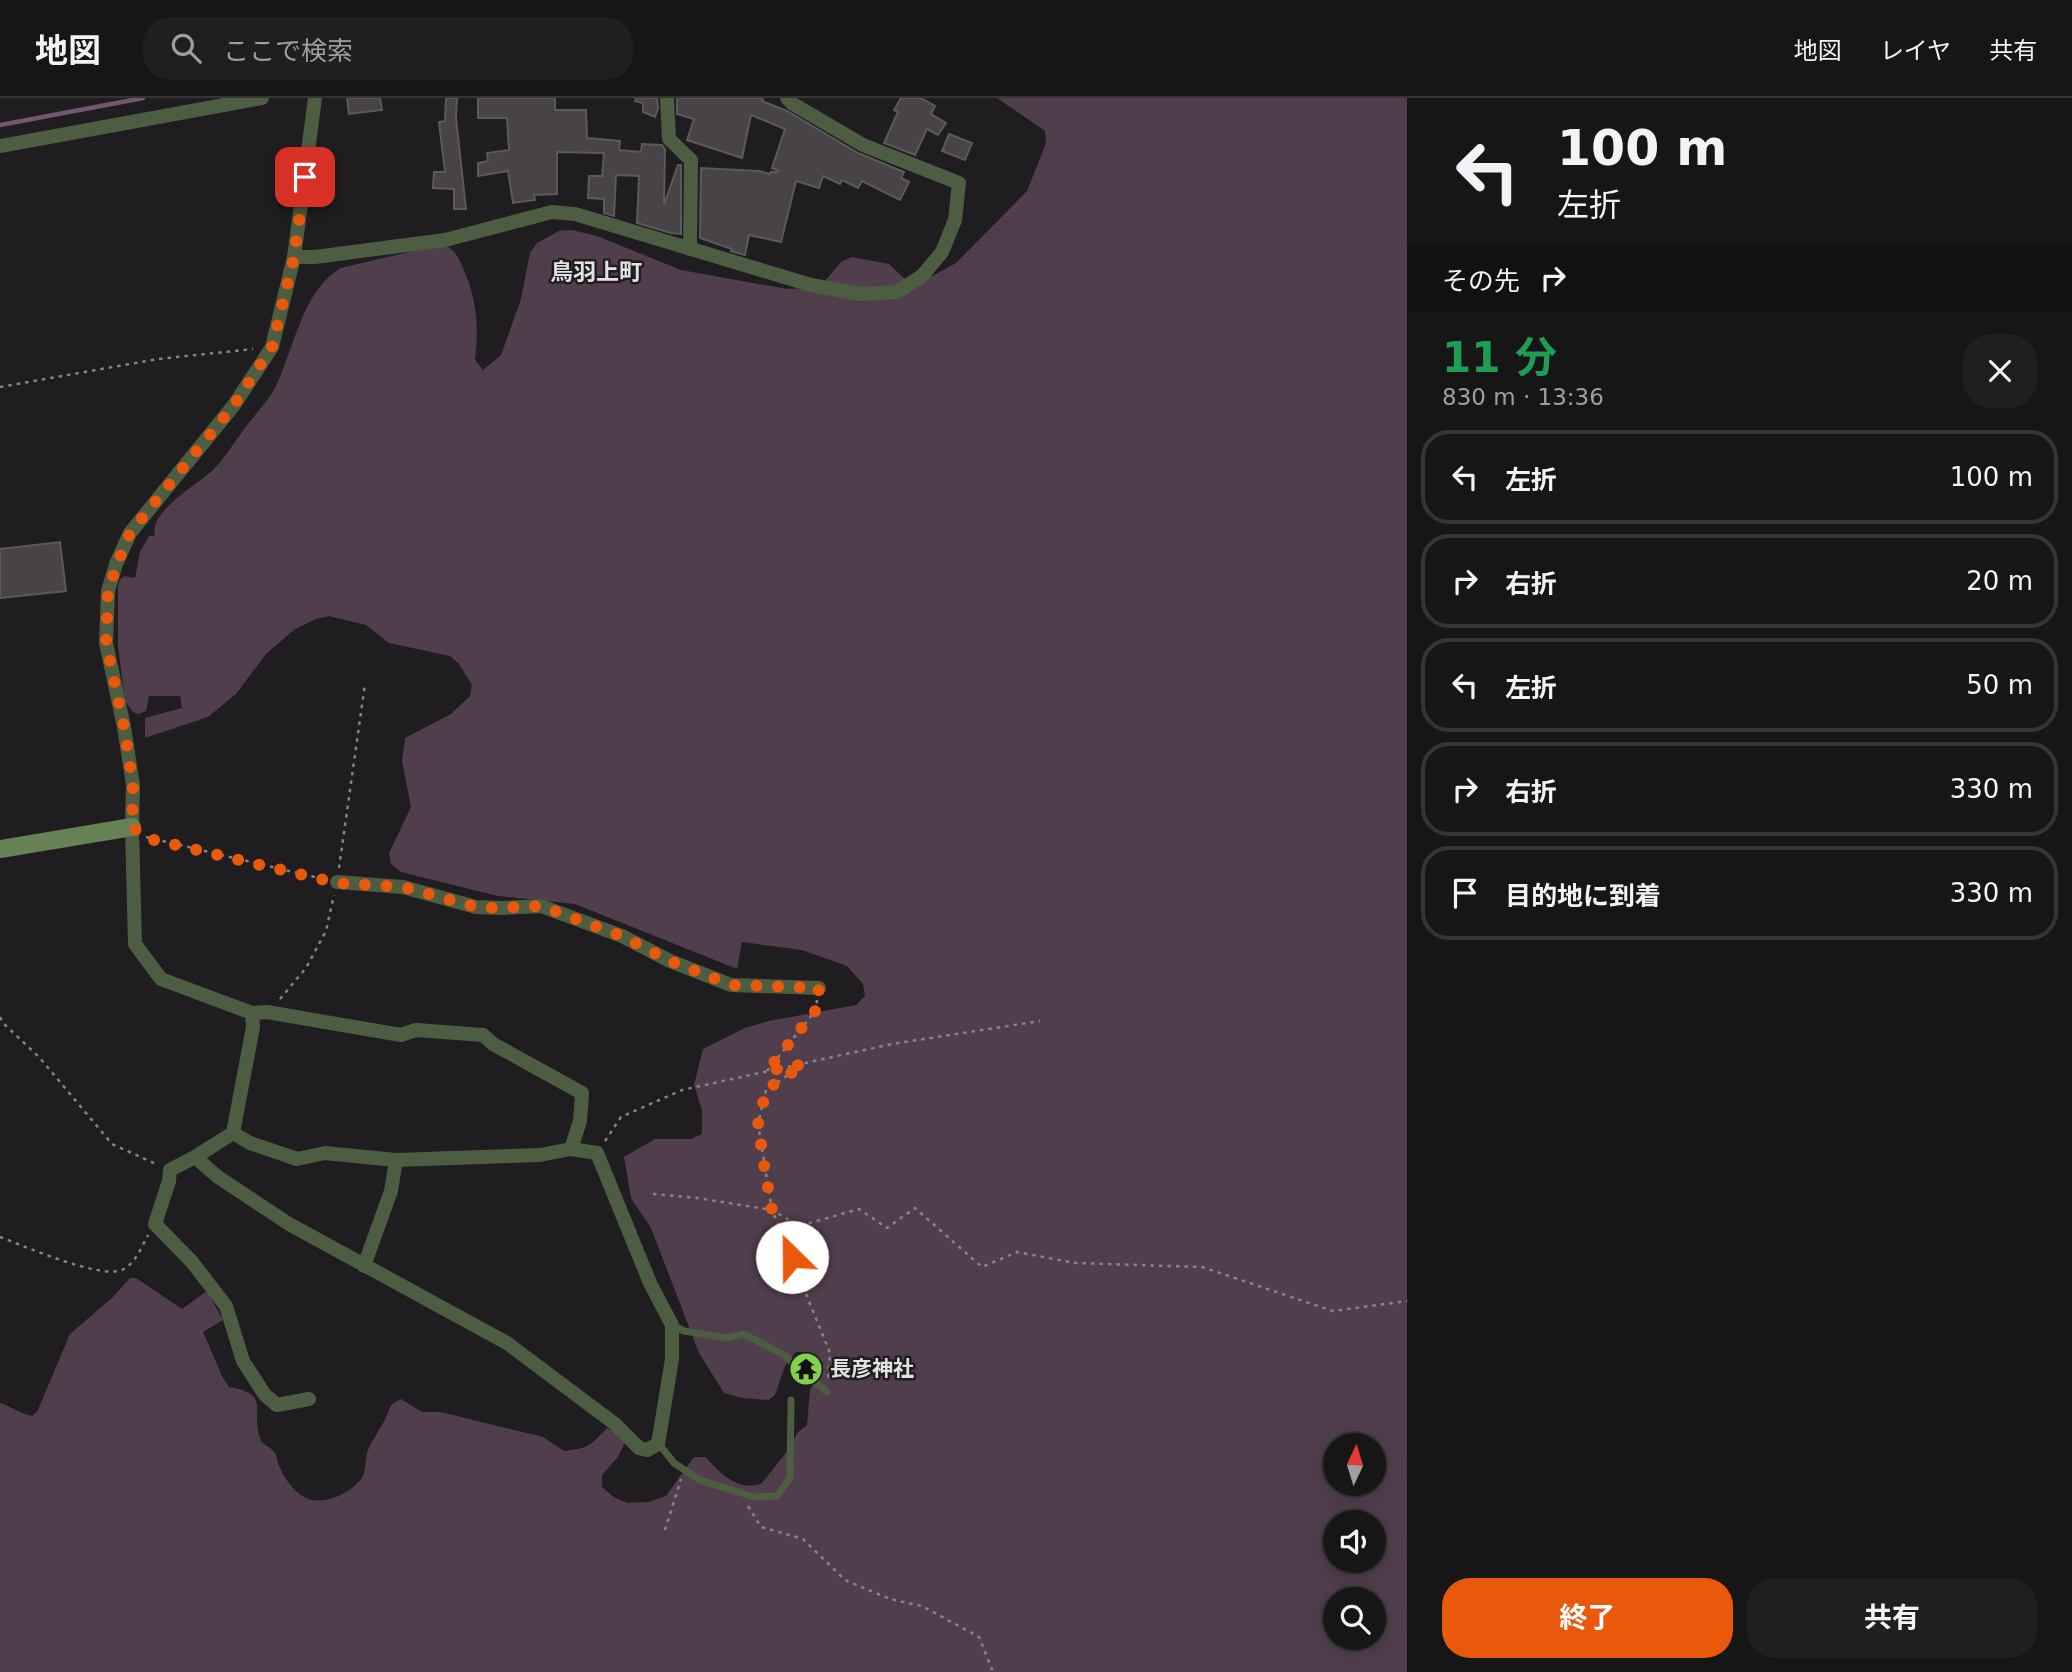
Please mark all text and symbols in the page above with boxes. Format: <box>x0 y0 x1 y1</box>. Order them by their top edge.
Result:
search box <box>143 17 633 80</box>
icon: search <box>167 29 205 67</box>
text: 地図 <box>35 31 101 70</box>
text: ここで検索 <box>223 36 353 66</box>
text: 地図 <box>1794 37 1842 65</box>
text: レイヤ <box>1880 37 1951 65</box>
text: 共有 <box>1989 37 2037 65</box>
text: 100 m <box>1557 120 1727 177</box>
icon: left <box>1442 126 1533 217</box>
pin <box>275 147 335 207</box>
icon: arrive <box>286 158 324 196</box>
text: 左折 <box>1557 186 1621 224</box>
district label: 鳥羽上町 <box>550 259 642 285</box>
icon: right <box>1534 259 1572 297</box>
text: その先 <box>1442 266 1520 296</box>
text: 11 分 <box>1442 333 1557 382</box>
button: close <box>1963 334 2037 408</box>
text: 830 m · 13:36 <box>1442 384 1604 410</box>
icon: left <box>1446 458 1484 496</box>
text: 100 m <box>1950 462 2033 492</box>
text: 左折 <box>1505 465 1557 495</box>
icon: right <box>1446 562 1484 600</box>
text: 20 m <box>1966 566 2033 596</box>
text: 右折 <box>1505 569 1557 599</box>
icon: left <box>1446 666 1484 704</box>
text: 50 m <box>1966 670 2033 700</box>
text: 左折 <box>1505 673 1557 703</box>
icon: right <box>1446 770 1484 808</box>
text: 330 m <box>1950 774 2033 804</box>
text: 右折 <box>1505 777 1557 807</box>
icon: arrive <box>1446 874 1484 912</box>
text: 330 m <box>1950 878 2033 908</box>
text: 目的地に到着 <box>1505 881 1661 911</box>
position arrow <box>755 1220 829 1294</box>
temple icon: 長彦神社 <box>787 1350 825 1388</box>
place label: 長彦神社 <box>830 1357 914 1381</box>
north arrow <box>1323 1433 1386 1496</box>
map controls <box>1323 1433 1386 1650</box>
button: sound <box>1323 1510 1386 1573</box>
button: 終了 <box>1442 1578 1733 1658</box>
button: 共有 <box>1747 1578 2037 1658</box>
button: search <box>1323 1587 1386 1650</box>

